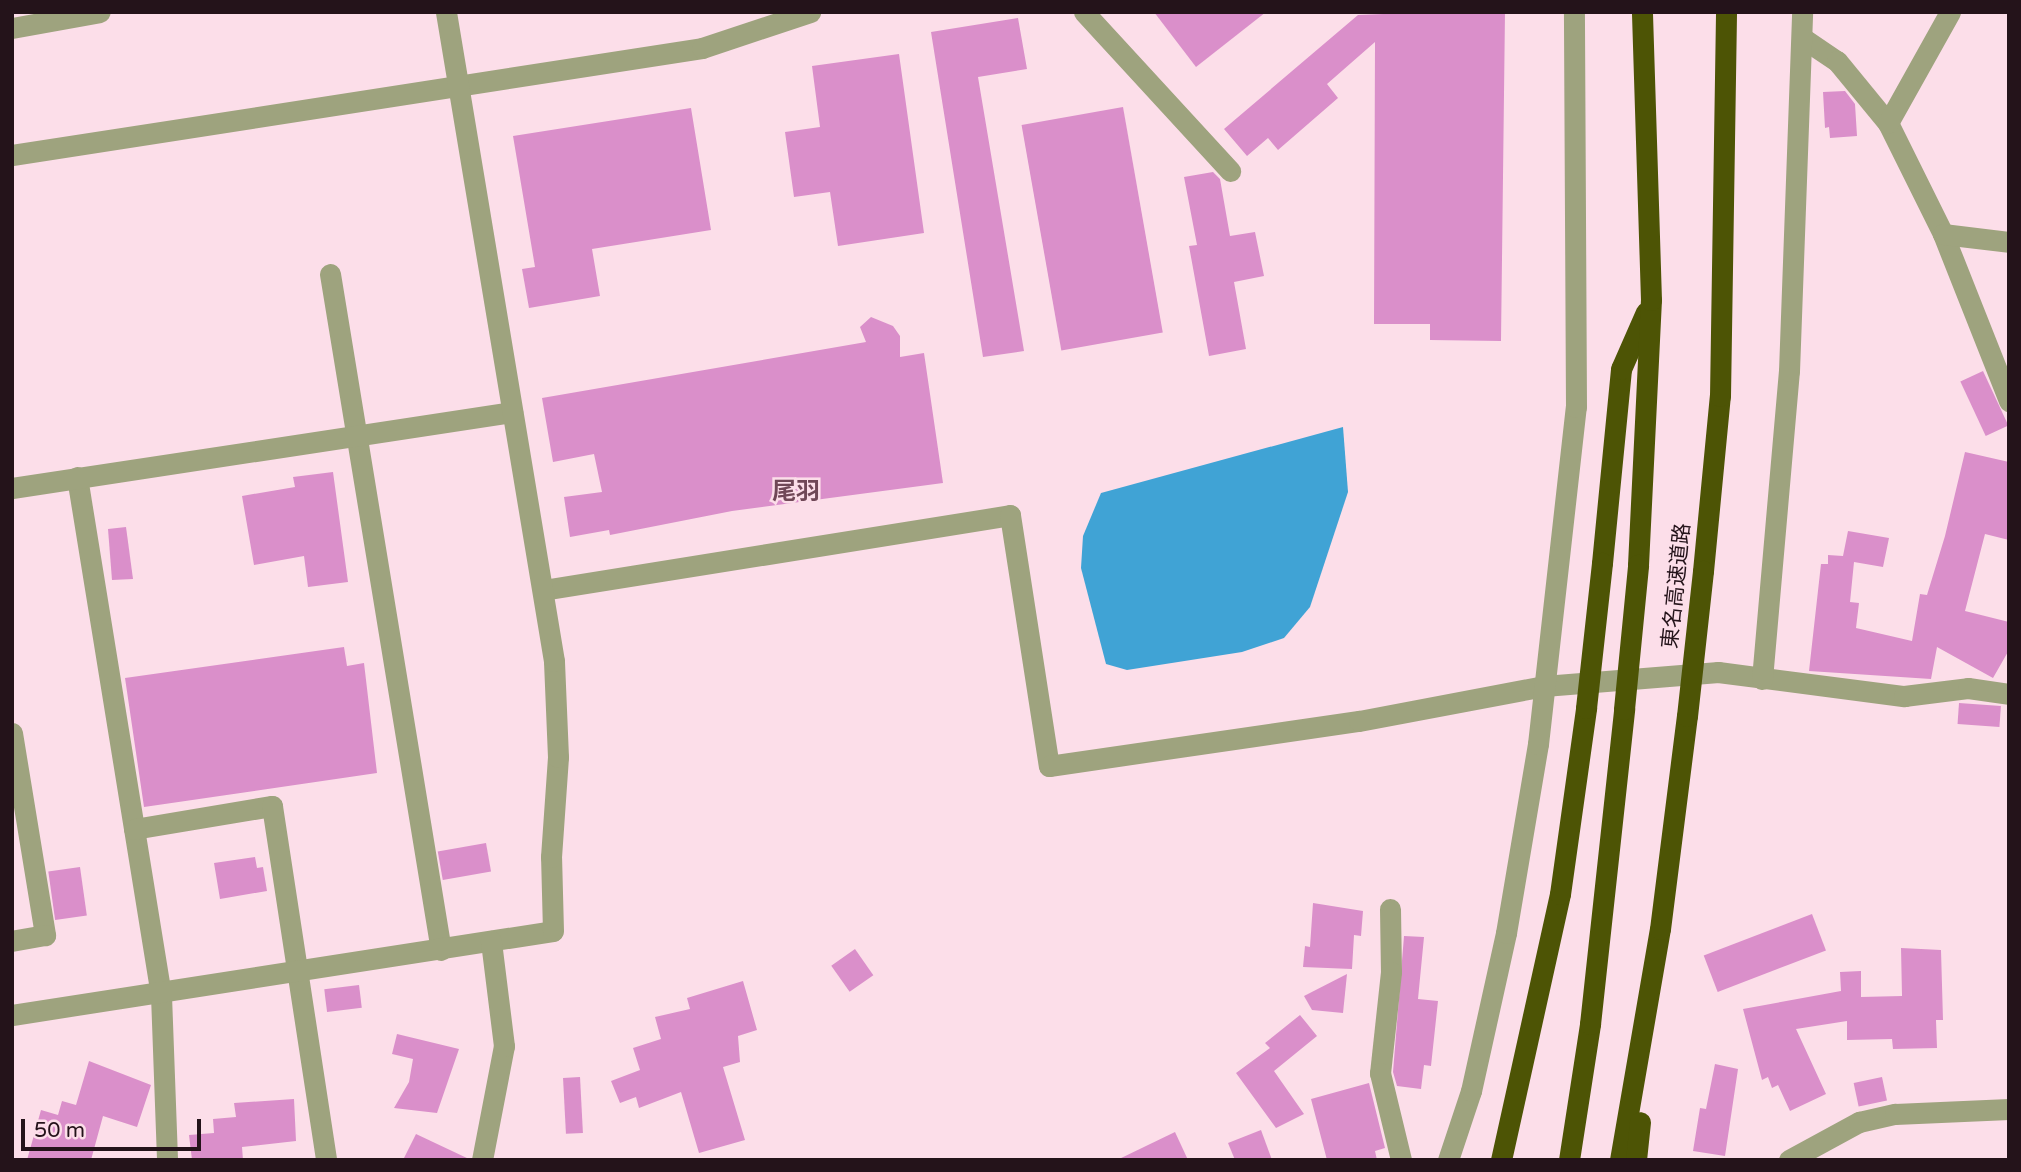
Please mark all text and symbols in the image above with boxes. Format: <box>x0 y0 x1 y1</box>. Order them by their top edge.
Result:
district label: 尾羽 <box>772 478 820 506</box>
street label: 東名高速道路 <box>1658 522 1696 650</box>
scale bar <box>24 1106 205 1150</box>
text: 50 m <box>34 1118 85 1143</box>

